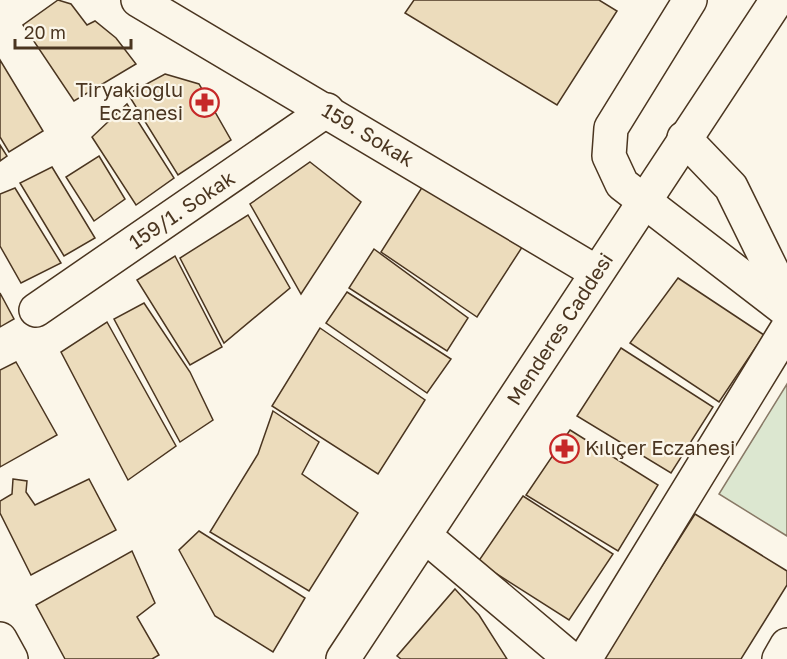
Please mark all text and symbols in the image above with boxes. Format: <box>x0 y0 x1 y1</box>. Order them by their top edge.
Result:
scale bar <box>15 12 130 50</box>
text: 20 m <box>24 21 66 43</box>
place label: Tiryakioğlu Eczanesi <box>75 77 183 124</box>
pharmacy icon: Tiryakioğlu Eczanesi <box>188 86 220 118</box>
street label: 159. Sokak <box>318 97 419 171</box>
street label: 159/1. Sokak <box>124 165 239 253</box>
street label: Menderes Caddesi <box>501 248 617 409</box>
pharmacy icon: Kılıçer Eczanesi <box>548 432 580 464</box>
place label: Kılıçer Eczanesi <box>585 435 735 459</box>

